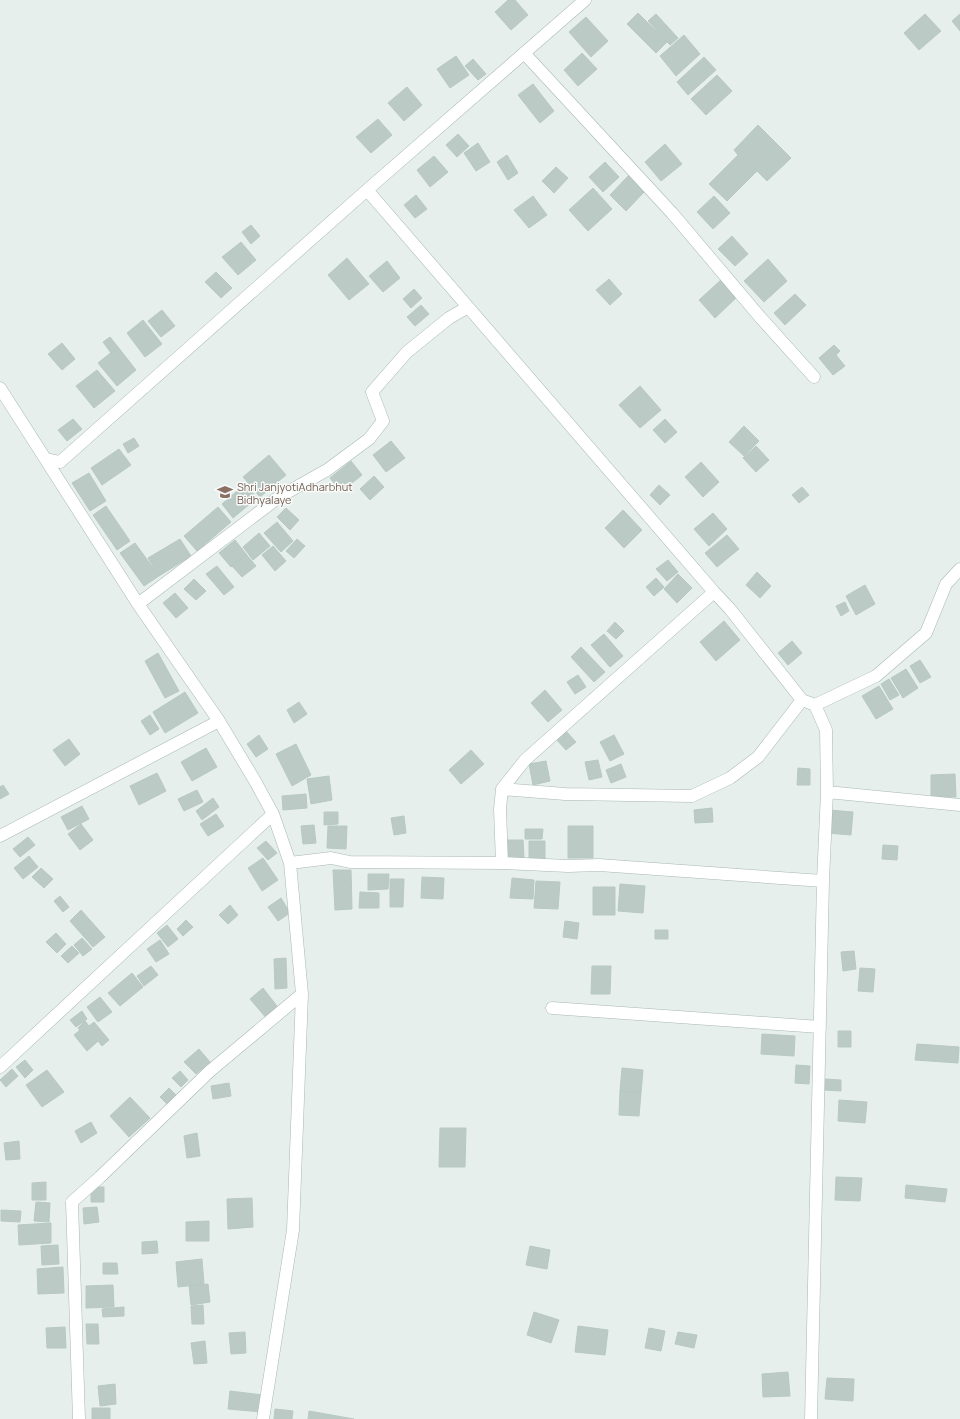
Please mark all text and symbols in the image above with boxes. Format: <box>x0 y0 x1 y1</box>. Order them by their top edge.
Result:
place label: Shri JanjyotiAdharbhut Bidhyalaye <box>237 479 353 507</box>
school or university icon: Shri JanjyotiAdharbhut Bidhyalaye <box>216 483 234 501</box>

